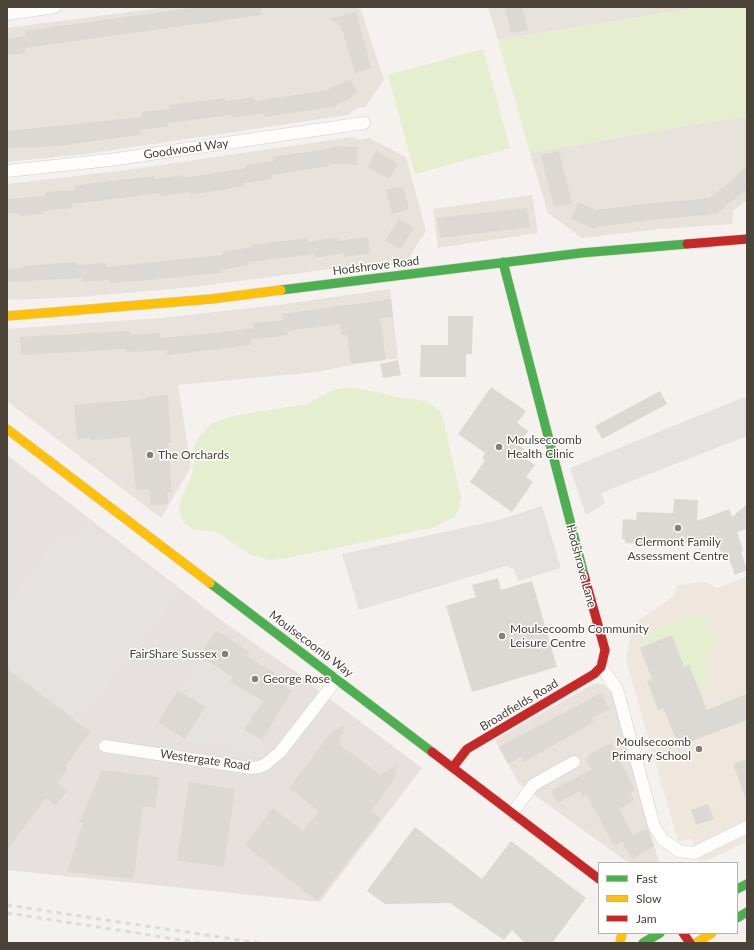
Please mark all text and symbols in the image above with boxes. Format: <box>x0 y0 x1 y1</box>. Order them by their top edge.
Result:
street label: Goodwood Way <box>143 136 229 162</box>
street label: Hodshrove Road <box>332 254 420 278</box>
place label: Moulsecoomb Health Clinic <box>507 433 582 461</box>
marker: Moulsecoomb Health Clinic <box>494 442 504 452</box>
place label: The Orchards <box>158 448 229 462</box>
marker: The Orchards <box>145 450 155 460</box>
street label: Hodshrove Lane <box>563 523 599 609</box>
marker: Clermont Family Assessment Centre <box>673 523 683 533</box>
place label: Clermont Family Assessment Centre <box>627 535 729 563</box>
street label: Moulsecoomb Way <box>266 608 356 680</box>
place label: Moulsecoomb Community Leisure Centre <box>510 622 649 650</box>
marker: Moulsecoomb Community Leisure Centre <box>497 631 507 641</box>
place label: FairShare Sussex <box>130 647 217 661</box>
marker: FairShare Sussex <box>220 649 230 659</box>
place label: George Rose <box>263 672 330 686</box>
marker: George Rose <box>250 674 260 684</box>
street label: Broadfields Road <box>477 676 561 734</box>
place label: Moulsecoomb Primary School <box>612 735 691 763</box>
marker: Moulsecoomb Primary School <box>694 744 704 754</box>
street label: Westergate Road <box>159 747 251 773</box>
legend <box>598 862 738 934</box>
text: Fast <box>636 871 657 886</box>
text: Slow <box>636 891 661 906</box>
text: Jam <box>636 911 657 926</box>

